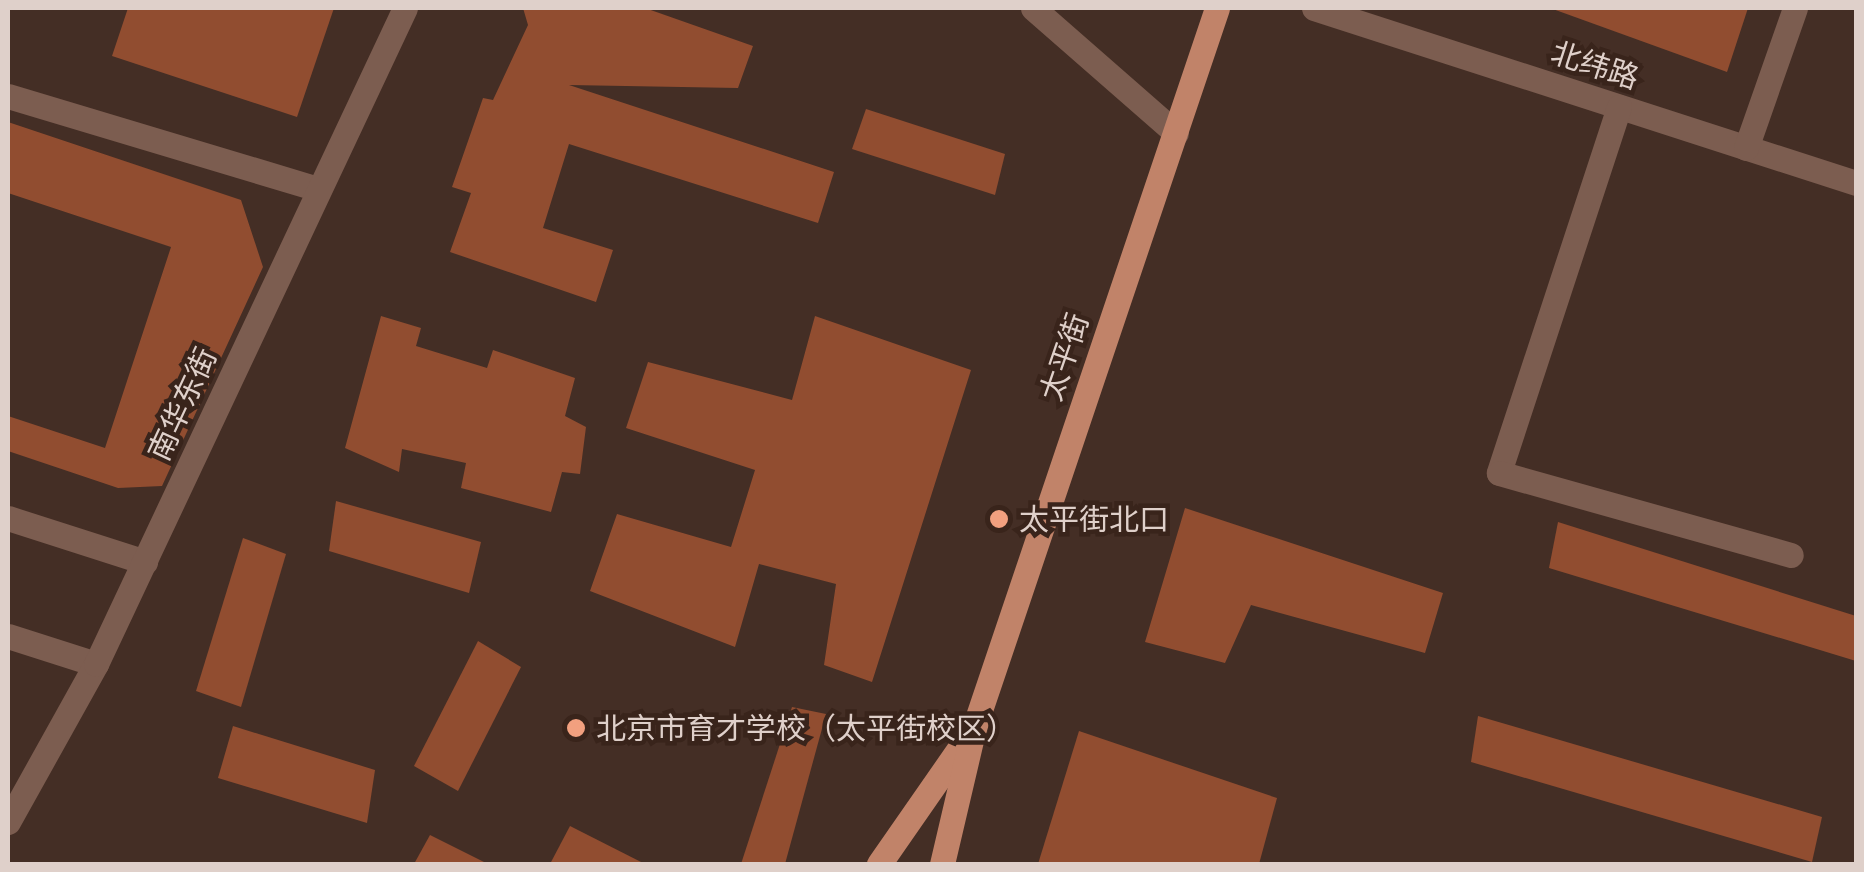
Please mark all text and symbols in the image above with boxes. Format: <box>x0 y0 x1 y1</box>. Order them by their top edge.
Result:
street label: 北纬路 <box>1547 34 1643 96</box>
street label: 太平街 <box>1032 309 1096 405</box>
street label: 南华东街 <box>140 342 224 466</box>
place label: 太平街北口 <box>1019 501 1169 537</box>
marker: 太平街北口 <box>988 508 1010 530</box>
place label: 北京市育才学校（太平街校区） <box>596 710 1016 746</box>
marker: 北京市育才学校（太平街校区） <box>565 717 587 739</box>

